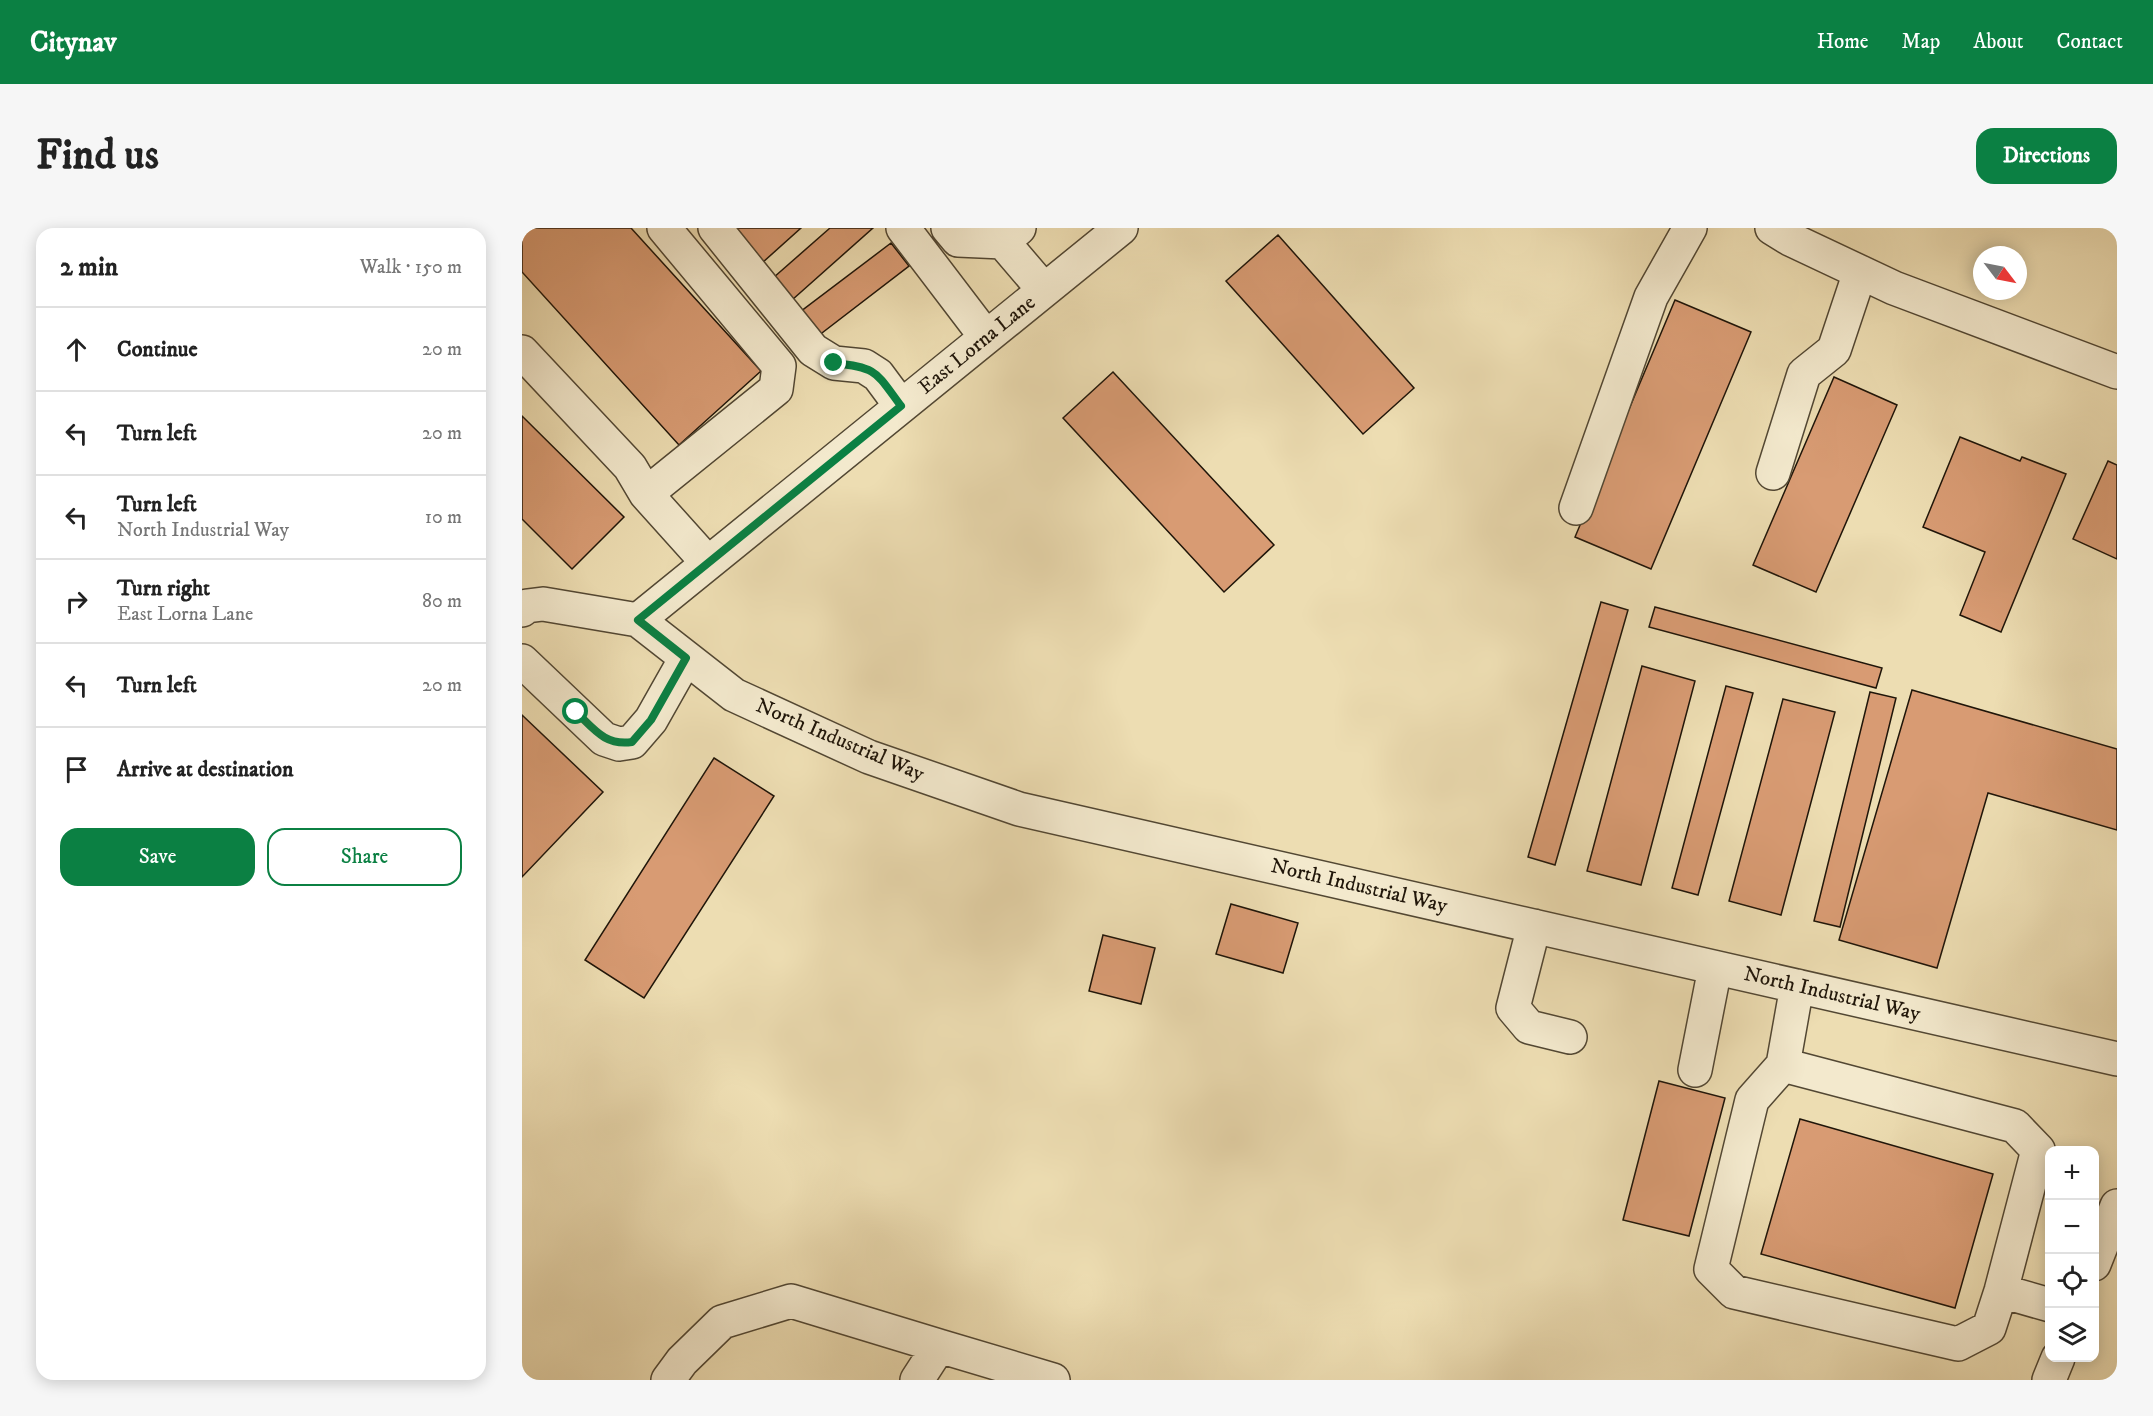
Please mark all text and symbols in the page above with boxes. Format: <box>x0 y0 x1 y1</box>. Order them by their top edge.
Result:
text: Citynav <box>30 25 117 60</box>
text: Home <box>1817 29 1869 55</box>
text: Map <box>1902 29 1940 55</box>
text: About <box>1973 29 2024 55</box>
text: Contact <box>2057 29 2123 55</box>
button: Directions <box>1976 128 2117 184</box>
text: Find us <box>36 130 159 182</box>
north arrow <box>1973 246 2027 300</box>
text: 2 min <box>60 251 118 284</box>
text: Walk · 150 m <box>360 255 462 280</box>
street label: East Lorna Lane <box>913 290 1041 400</box>
icon: ahead <box>60 333 93 366</box>
text: Continue <box>117 336 198 363</box>
text: 20 m <box>422 337 462 362</box>
route end <box>820 349 846 375</box>
icon: left <box>60 417 93 450</box>
text: Turn left <box>117 420 197 447</box>
text: 20 m <box>422 421 462 446</box>
text: Turn left <box>117 491 197 518</box>
icon: left <box>60 501 93 534</box>
text: 10 m <box>425 505 462 530</box>
text: North Industrial Way <box>117 518 289 543</box>
text: Turn right <box>117 575 210 602</box>
icon: right <box>60 585 93 618</box>
text: 80 m <box>422 589 462 614</box>
text: East Lorna Lane <box>117 602 253 627</box>
icon: left <box>60 669 93 702</box>
text: Turn left <box>117 672 197 699</box>
text: 20 m <box>422 673 462 698</box>
street label: North Industrial Way <box>752 693 929 788</box>
route start <box>562 698 588 724</box>
icon: arrive <box>60 753 93 786</box>
text: Arrive at destination <box>117 756 294 783</box>
button: Save <box>60 828 255 886</box>
button: Share <box>267 828 462 886</box>
street label: North Industrial Way <box>1268 853 1451 919</box>
street label: North Industrial Way <box>1741 961 1924 1027</box>
map controls <box>2045 1146 2099 1362</box>
button: + <box>2045 1146 2099 1200</box>
button: − <box>2045 1200 2099 1254</box>
button: locate <box>2045 1254 2099 1308</box>
button: layers <box>2045 1308 2099 1362</box>

